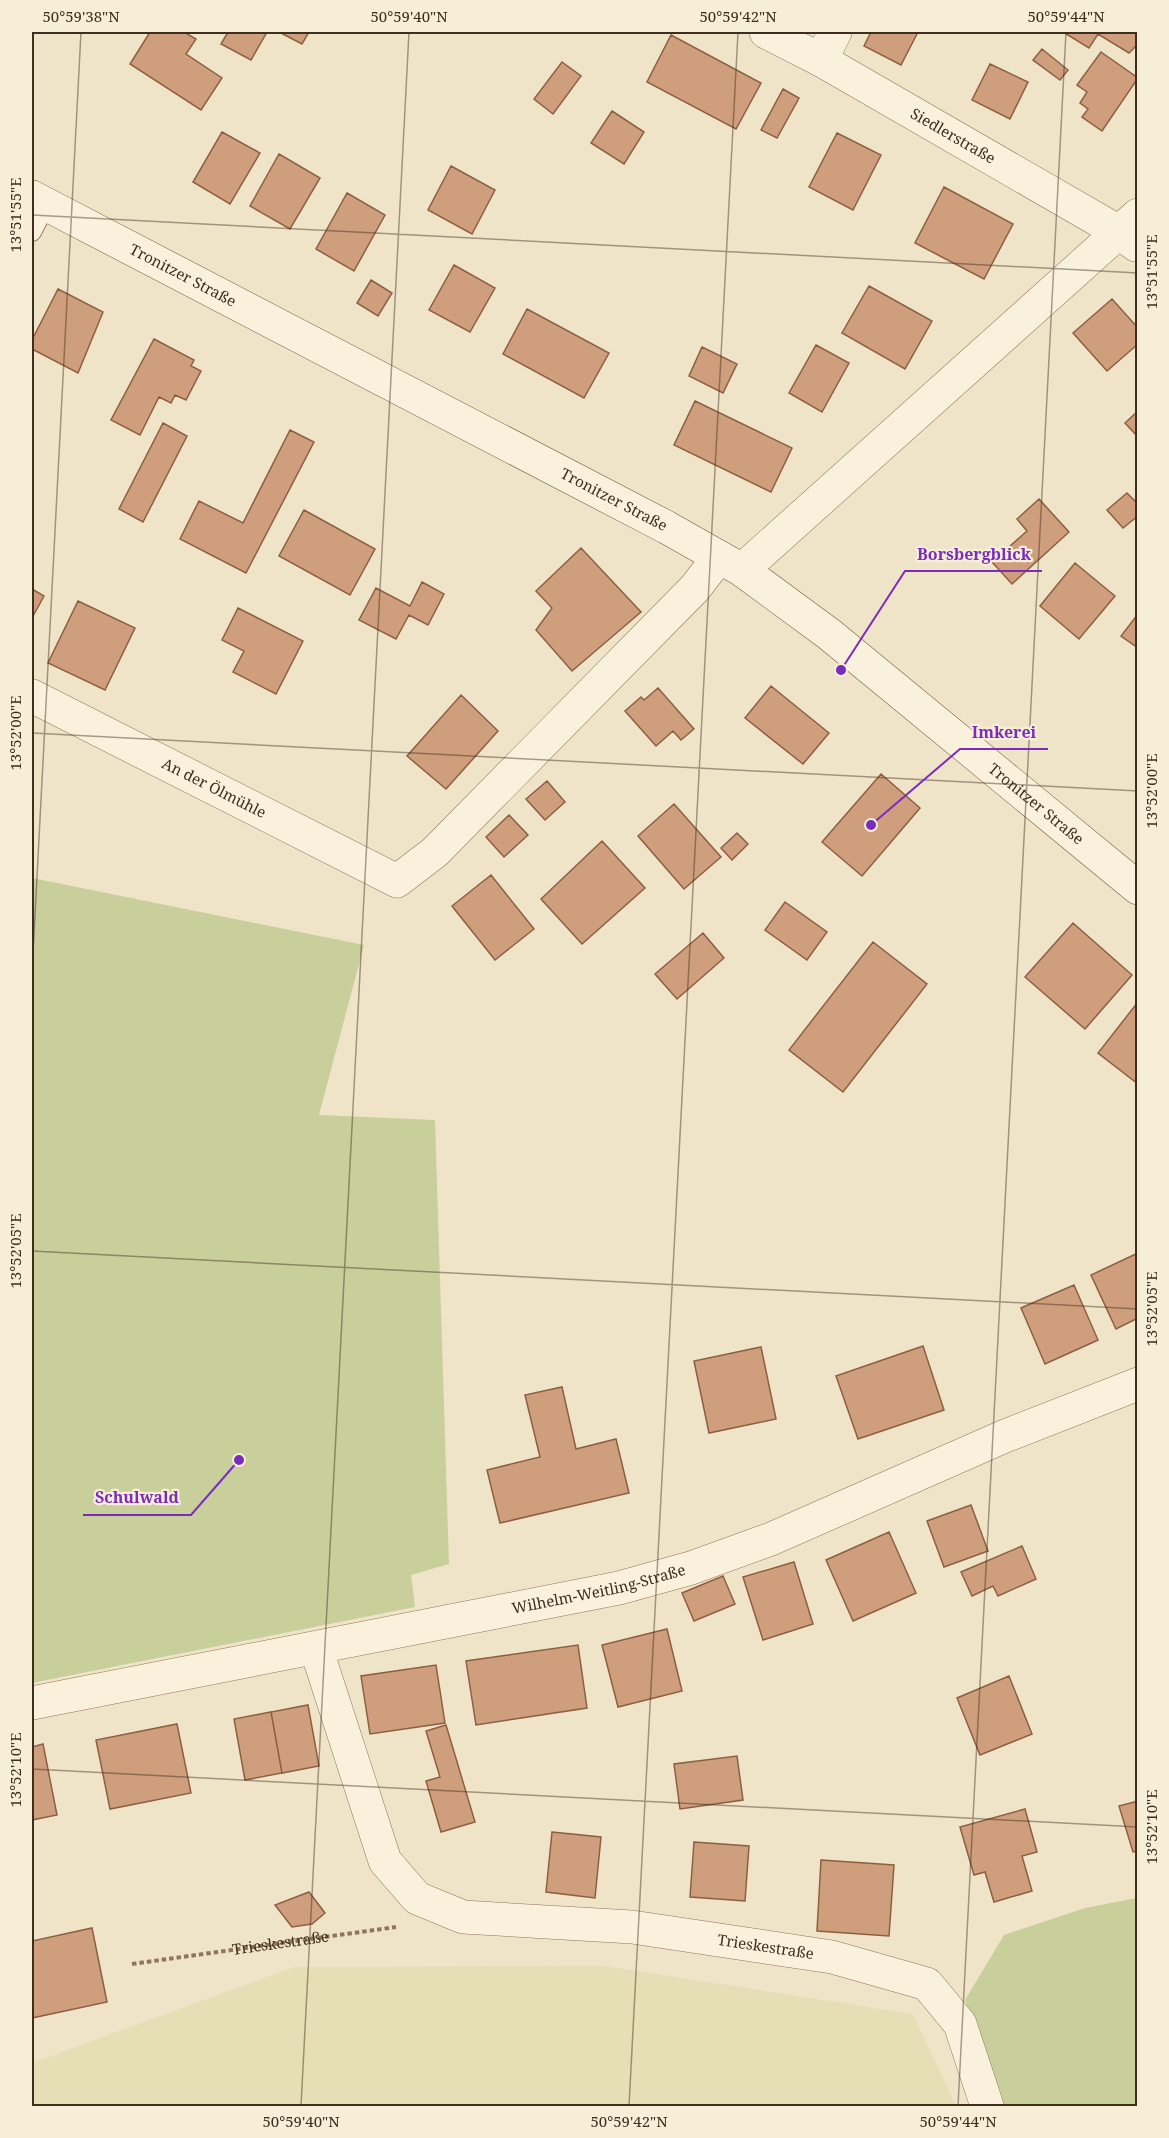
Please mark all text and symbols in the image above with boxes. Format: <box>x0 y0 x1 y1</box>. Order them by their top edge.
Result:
text: 50°59'38"N <box>42 6 120 26</box>
text: 50°59'40"N <box>370 6 448 26</box>
text: 50°59'42"N <box>699 6 777 26</box>
text: 50°59'44"N <box>1027 6 1105 26</box>
street label: Siedlerstraße <box>907 103 1000 168</box>
text: 13°51'55"E <box>5 177 25 253</box>
text: 13°51'55"E <box>1141 234 1161 310</box>
street label: Tronitzer Straße <box>126 239 240 311</box>
street label: Tronitzer Straße <box>557 463 671 535</box>
callout: Borsbergblick <box>905 537 1042 571</box>
text: Borsbergblick <box>917 543 1032 565</box>
text: 13°52'00"E <box>5 695 25 771</box>
callout: Imkerei <box>960 715 1048 749</box>
text: Imkerei <box>972 721 1037 743</box>
street label: An der Ölmühle <box>159 753 270 822</box>
text: 13°52'00"E <box>1141 753 1161 829</box>
street label: Tronitzer Straße <box>985 758 1088 849</box>
text: 13°52'05"E <box>5 1213 25 1289</box>
text: 13°52'05"E <box>1141 1271 1161 1347</box>
callout: Schulwald <box>83 1481 191 1515</box>
text: Schulwald <box>95 1486 180 1508</box>
street label: Wilhelm-Weitling-Straße <box>510 1559 687 1618</box>
text: 13°52'10"E <box>5 1732 25 1808</box>
text: 13°52'10"E <box>1141 1789 1161 1865</box>
street label: Trieskestraße <box>231 1926 330 1959</box>
street label: Trieskestraße <box>716 1929 815 1963</box>
text: 50°59'40"N <box>262 2111 340 2131</box>
text: 50°59'42"N <box>590 2111 668 2131</box>
text: 50°59'44"N <box>919 2111 997 2131</box>

